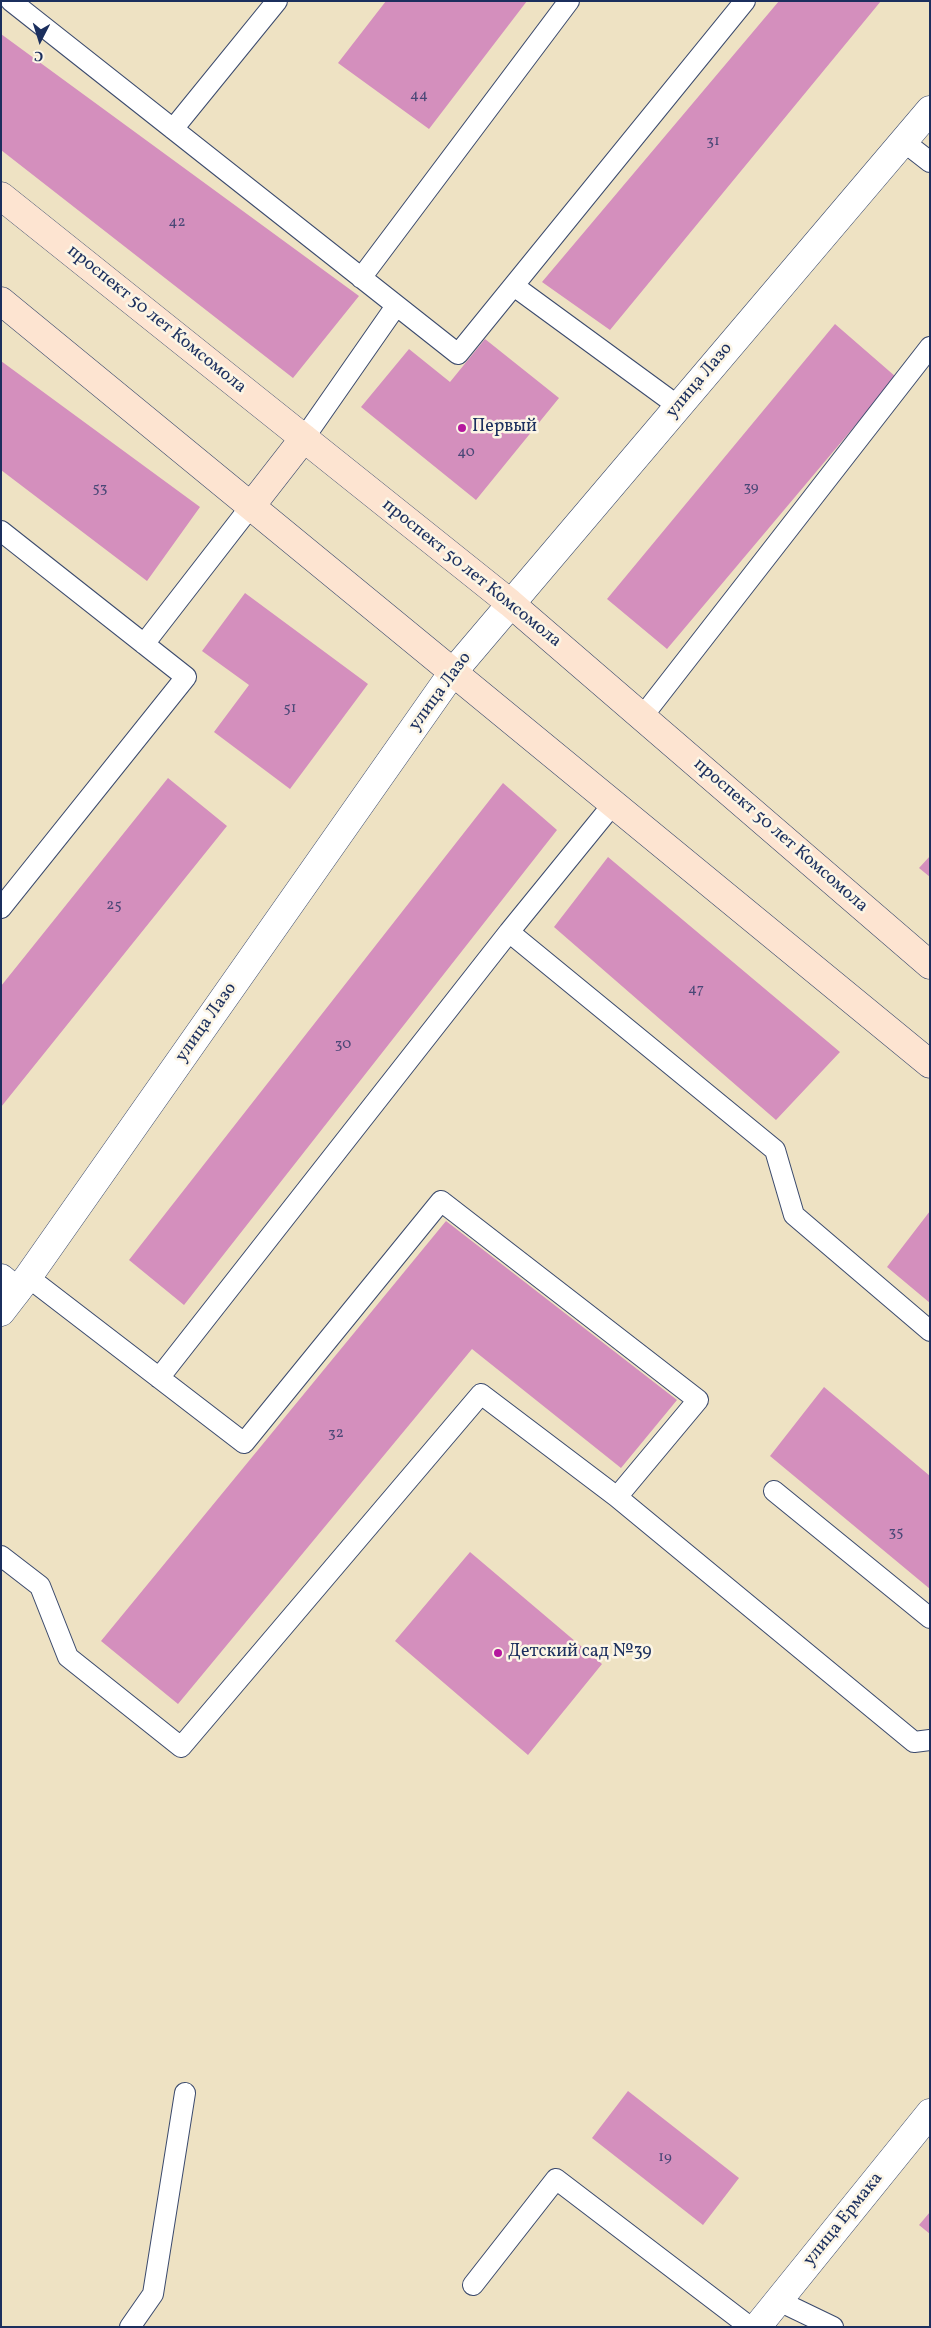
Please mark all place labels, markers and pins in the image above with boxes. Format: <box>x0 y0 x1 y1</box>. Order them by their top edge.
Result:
place label: Первый <box>472 417 537 439</box>
marker: Первый <box>456 422 468 434</box>
place label: Детский сад №39 <box>508 1642 652 1664</box>
marker: Детский сад №39 <box>492 1647 504 1659</box>

